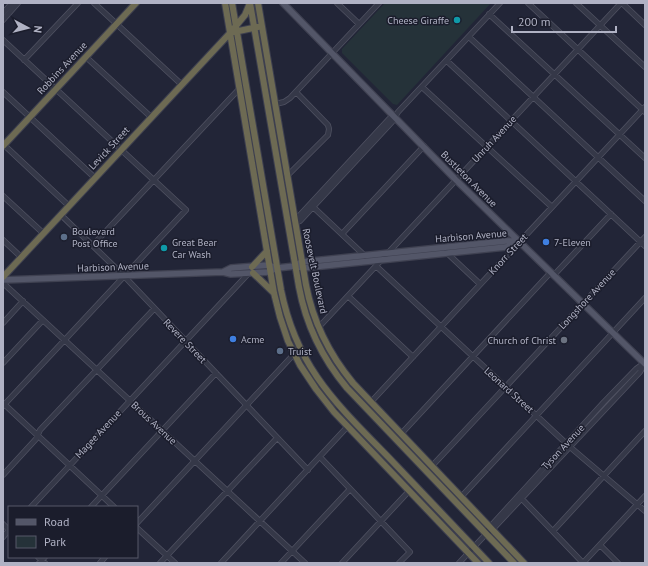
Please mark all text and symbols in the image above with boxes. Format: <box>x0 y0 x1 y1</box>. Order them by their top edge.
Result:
north arrow <box>8 8 48 48</box>
scale bar <box>512 8 616 34</box>
place label: Cheese Giraffe <box>387 14 449 27</box>
text: 200 m <box>518 14 551 29</box>
marker: Cheese Giraffe <box>452 15 462 25</box>
text: N <box>31 25 45 34</box>
street label: Robbins Avenue <box>34 39 90 97</box>
street label: Unruh Avenue <box>469 113 519 165</box>
street label: Levick Street <box>86 123 133 172</box>
street label: Bustleton Avenue <box>438 148 500 210</box>
place label: Boulevard Post Office <box>72 225 118 250</box>
street label: Harbison Avenue <box>435 226 507 246</box>
street label: Roosevelt Boulevard <box>300 227 330 315</box>
street label: Knorr Street <box>486 230 531 277</box>
marker: Boulevard Post Office <box>59 232 69 242</box>
place label: Great Bear Car Wash <box>172 236 217 261</box>
place label: 7-Eleven <box>554 236 591 249</box>
marker: 7-Eleven <box>541 237 551 247</box>
marker: Great Bear Car Wash <box>159 243 169 253</box>
street label: Harbison Avenue <box>77 259 149 275</box>
street label: Longshore Avenue <box>556 266 618 332</box>
street label: Revere Street <box>161 316 210 366</box>
place label: Acme <box>241 333 264 346</box>
marker: Acme <box>228 334 238 344</box>
place label: Church of Christ <box>487 334 557 347</box>
marker: Church of Christ <box>559 335 569 345</box>
place label: Truist <box>288 345 312 358</box>
marker: Truist <box>275 346 285 356</box>
street label: Leonard Street <box>481 364 537 416</box>
street label: Brous Avenue <box>128 399 180 447</box>
street label: Magee Avenue <box>72 407 124 461</box>
street label: Tyson Avenue <box>539 422 587 472</box>
legend <box>8 506 138 558</box>
text: Road <box>44 514 69 529</box>
text: Park <box>44 534 66 549</box>

